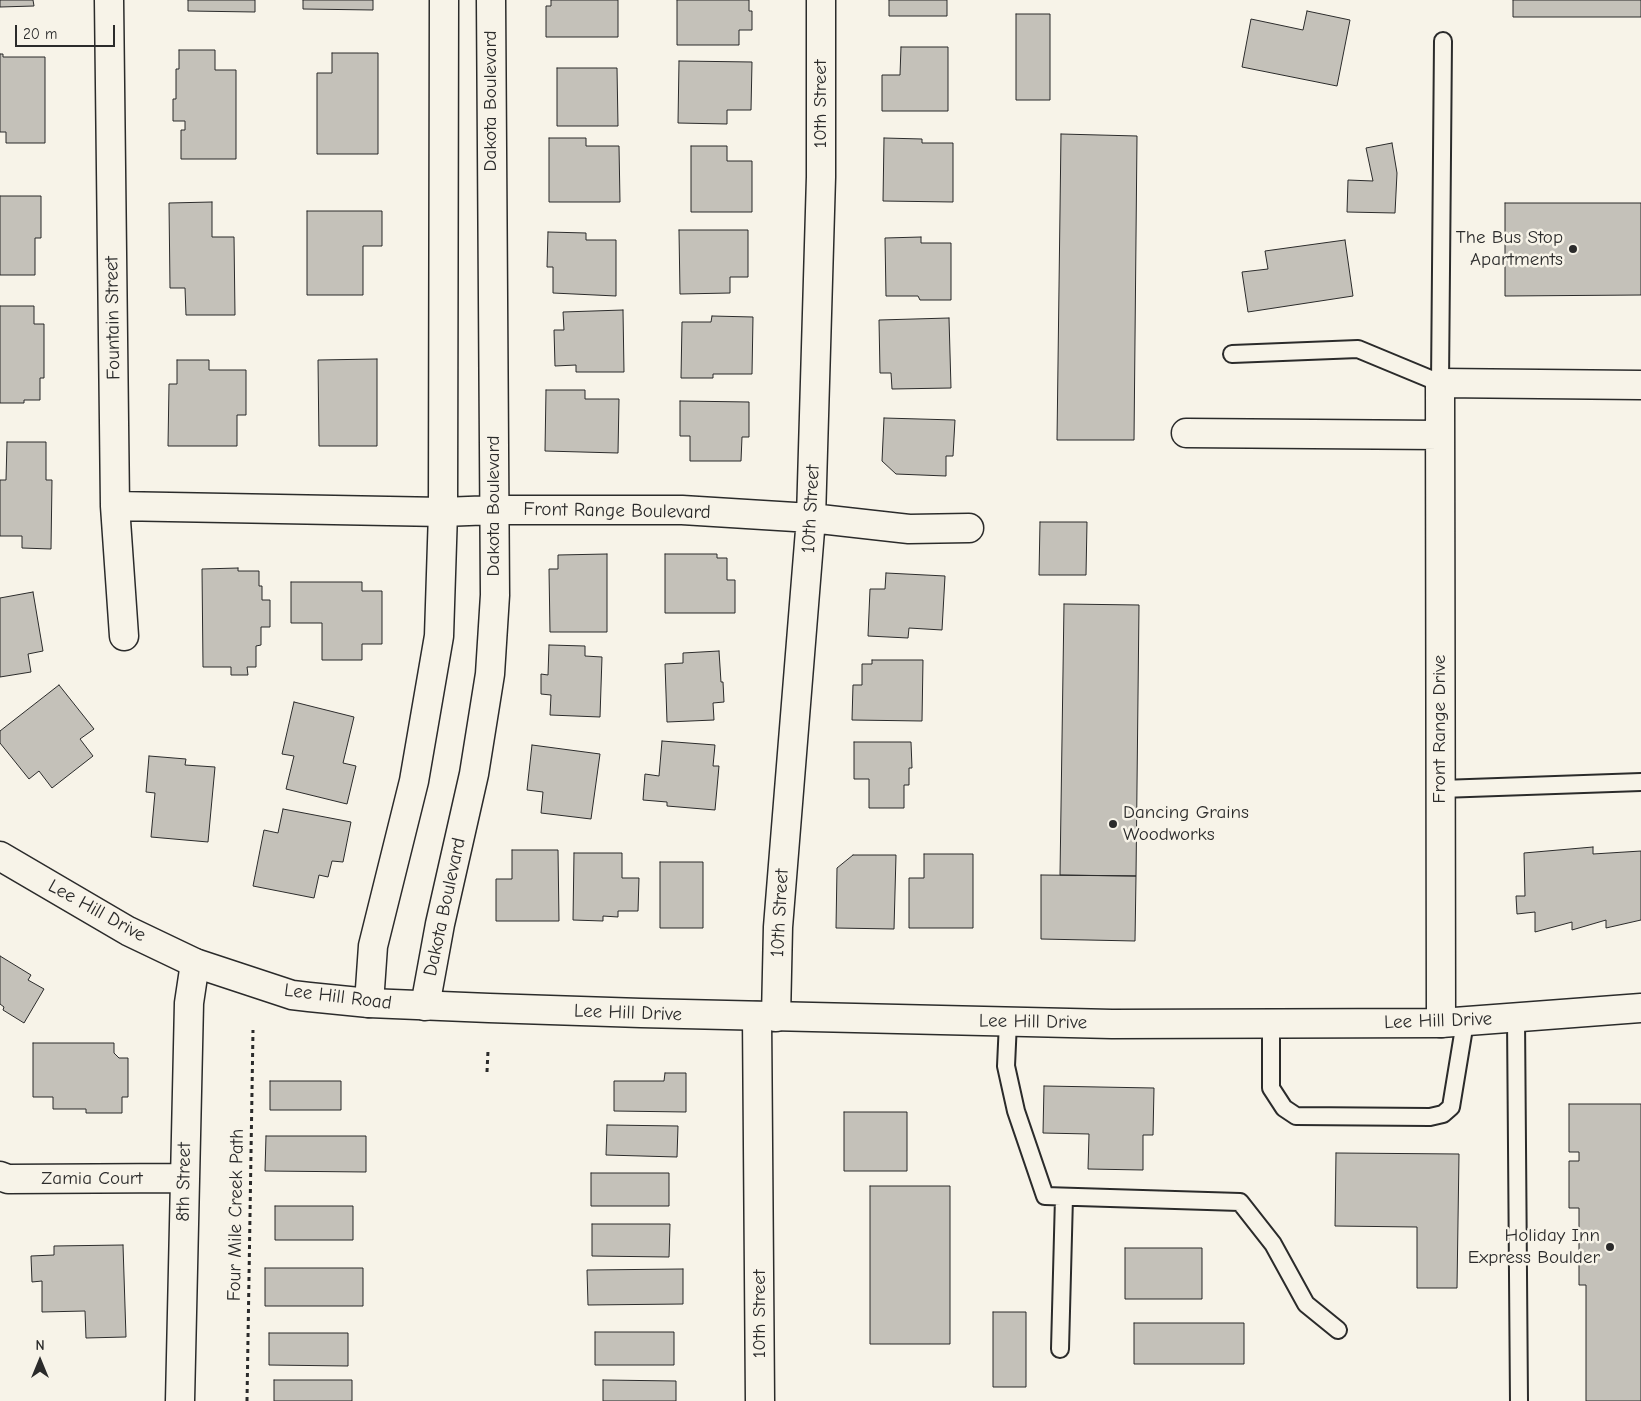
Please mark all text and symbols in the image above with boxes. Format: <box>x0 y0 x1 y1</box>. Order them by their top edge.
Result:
scale bar <box>18 15 118 47</box>
text: 20 m <box>23 25 57 43</box>
street label: Dakota Boulevard <box>480 30 502 172</box>
street label: 10th Street <box>810 60 832 148</box>
place label: The Bus Stop Apartments <box>1456 227 1563 271</box>
marker: The Bus Stop Apartments <box>1567 243 1579 255</box>
street label: Fountain Street <box>101 256 125 380</box>
street label: Dakota Boulevard <box>483 435 505 577</box>
street label: 10th Street <box>797 464 825 554</box>
street label: Front Range Boulevard <box>523 498 711 524</box>
street label: Front Range Drive <box>1429 655 1451 803</box>
place label: Dancing Grains Woodworks <box>1123 802 1249 846</box>
marker: Dancing Grains Woodworks <box>1107 818 1119 830</box>
street label: Dakota Boulevard <box>419 836 471 978</box>
street label: 10th Street <box>766 868 794 958</box>
street label: Lee Hill Drive <box>44 875 150 947</box>
street label: Lee Hill Road <box>283 979 393 1015</box>
street label: Lee Hill Drive <box>574 1000 682 1026</box>
street label: Lee Hill Drive <box>1384 1008 1492 1034</box>
street label: Lee Hill Drive <box>979 1010 1087 1034</box>
street label: Four Mile Creek Path <box>223 1129 249 1301</box>
street label: 8th Street <box>172 1142 196 1222</box>
street label: Zamia Court <box>41 1168 143 1190</box>
place label: Holiday Inn Express Boulder <box>1468 1225 1600 1269</box>
marker: Holiday Inn Express Boulder <box>1604 1241 1616 1253</box>
street label: 10th Street <box>749 1270 771 1358</box>
north arrow <box>15 1336 65 1386</box>
text: N <box>35 1337 45 1354</box>

